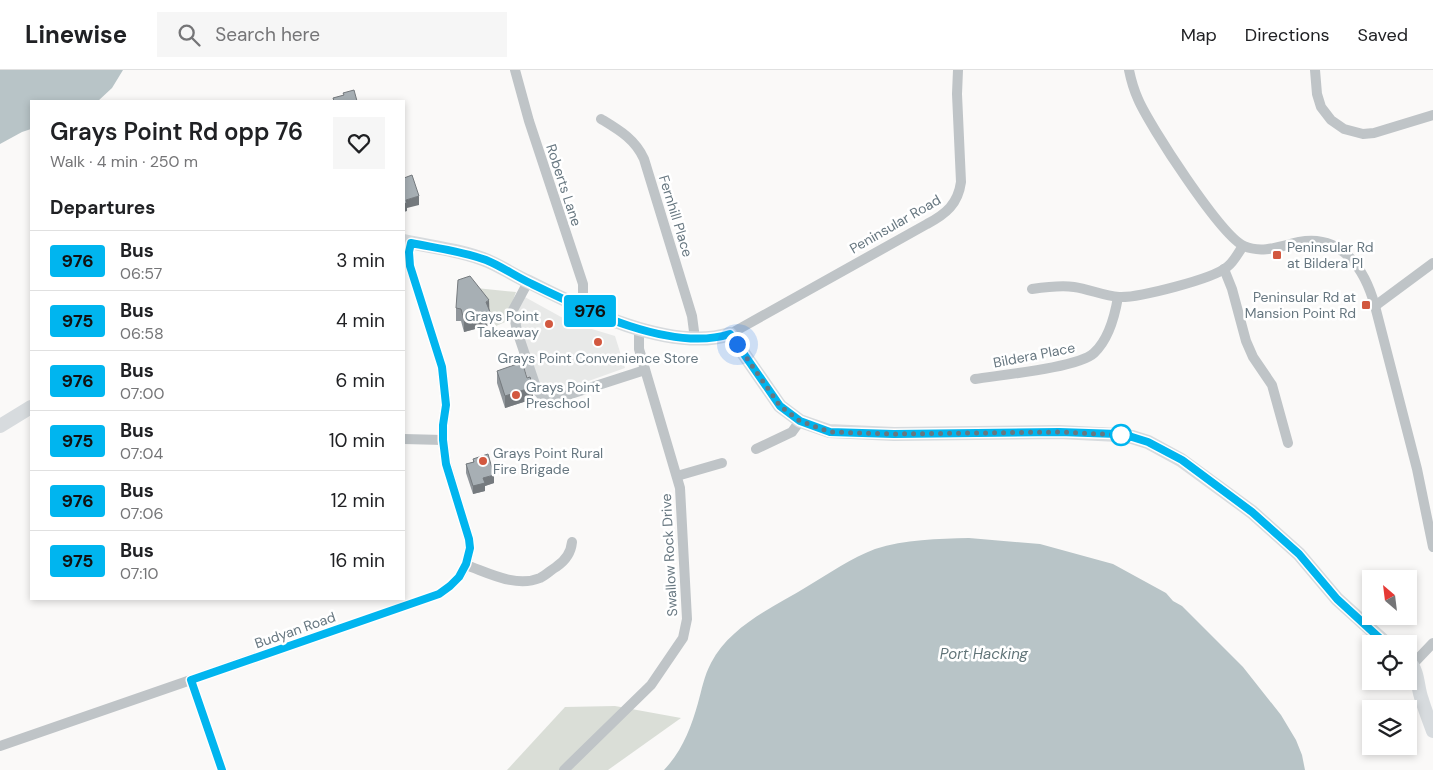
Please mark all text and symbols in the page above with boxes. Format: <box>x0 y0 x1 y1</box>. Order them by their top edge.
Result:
search box <box>157 12 507 57</box>
text: Linewise <box>25 19 127 50</box>
icon: search <box>175 21 203 49</box>
text: Search here <box>215 22 320 47</box>
text: Map <box>1181 23 1217 47</box>
text: Directions <box>1245 23 1330 47</box>
text: Saved <box>1358 23 1408 47</box>
text: Grays Point Rd opp 76 <box>50 116 303 147</box>
button: heart <box>333 117 385 169</box>
street label: Roberts Lane <box>542 142 586 228</box>
text: Walk · 4 min · 250 m <box>50 151 198 172</box>
street label: Fernhill Place <box>655 173 697 259</box>
street label: Peninsular Road <box>846 191 944 257</box>
text: Departures <box>50 195 155 220</box>
text: Bus <box>120 238 154 263</box>
place label: Peninsular Rd at Bildera Pl <box>1287 238 1373 272</box>
text: 3 min <box>336 248 385 273</box>
text: 976 <box>61 249 94 273</box>
marker: Peninsular Rd at Bildera Pl <box>1271 249 1283 261</box>
text: 06:57 <box>120 263 162 284</box>
place label: Peninsular Rd at Mansion Point Rd <box>1245 288 1356 322</box>
line badge: 976 <box>561 295 619 327</box>
text: Bus <box>120 298 154 323</box>
text: 976 <box>574 299 606 323</box>
marker: Peninsular Rd at Mansion Point Rd <box>1360 299 1372 311</box>
place label: Grays Point Takeaway <box>465 307 539 341</box>
text: 4 min <box>336 308 385 333</box>
text: 975 <box>62 309 93 333</box>
marker: Grays Point Takeaway <box>543 318 555 330</box>
text: 06:58 <box>120 323 164 344</box>
your location <box>725 332 750 357</box>
marker: Grays Point Convenience Store <box>592 336 604 348</box>
street label: Bildera Place <box>992 338 1076 372</box>
place label: Grays Point Convenience Store <box>498 349 698 367</box>
text: Bus <box>120 358 154 383</box>
text: 6 min <box>336 368 385 393</box>
text: 976 <box>61 369 94 393</box>
place label: Grays Point Preschool <box>526 378 600 412</box>
text: 07:00 <box>120 383 164 404</box>
marker: Grays Point Preschool <box>510 389 522 401</box>
text: Bus <box>120 418 154 443</box>
unlabelled marker <box>1110 424 1132 446</box>
text: 10 min <box>329 428 385 453</box>
text: 975 <box>62 429 93 453</box>
text: 07:04 <box>120 443 163 464</box>
place label: Grays Point Rural Fire Brigade <box>493 444 603 478</box>
marker: Grays Point Rural Fire Brigade <box>477 455 489 467</box>
text: Bus <box>120 478 154 503</box>
text: 12 min <box>331 488 385 513</box>
text: 976 <box>61 489 94 513</box>
street label: Swallow Rock Drive <box>657 493 681 617</box>
text: 07:06 <box>120 503 164 524</box>
text: Bus <box>120 538 154 563</box>
text: 16 min <box>330 548 385 573</box>
text: 975 <box>62 549 93 573</box>
text: 07:10 <box>120 563 158 584</box>
north arrow <box>1362 570 1418 625</box>
map controls <box>1362 570 1417 755</box>
street label: Budyan Road <box>252 608 338 652</box>
button: locate <box>1362 635 1417 690</box>
water label: Port Hacking <box>940 644 1029 664</box>
button: layers <box>1362 700 1417 755</box>

